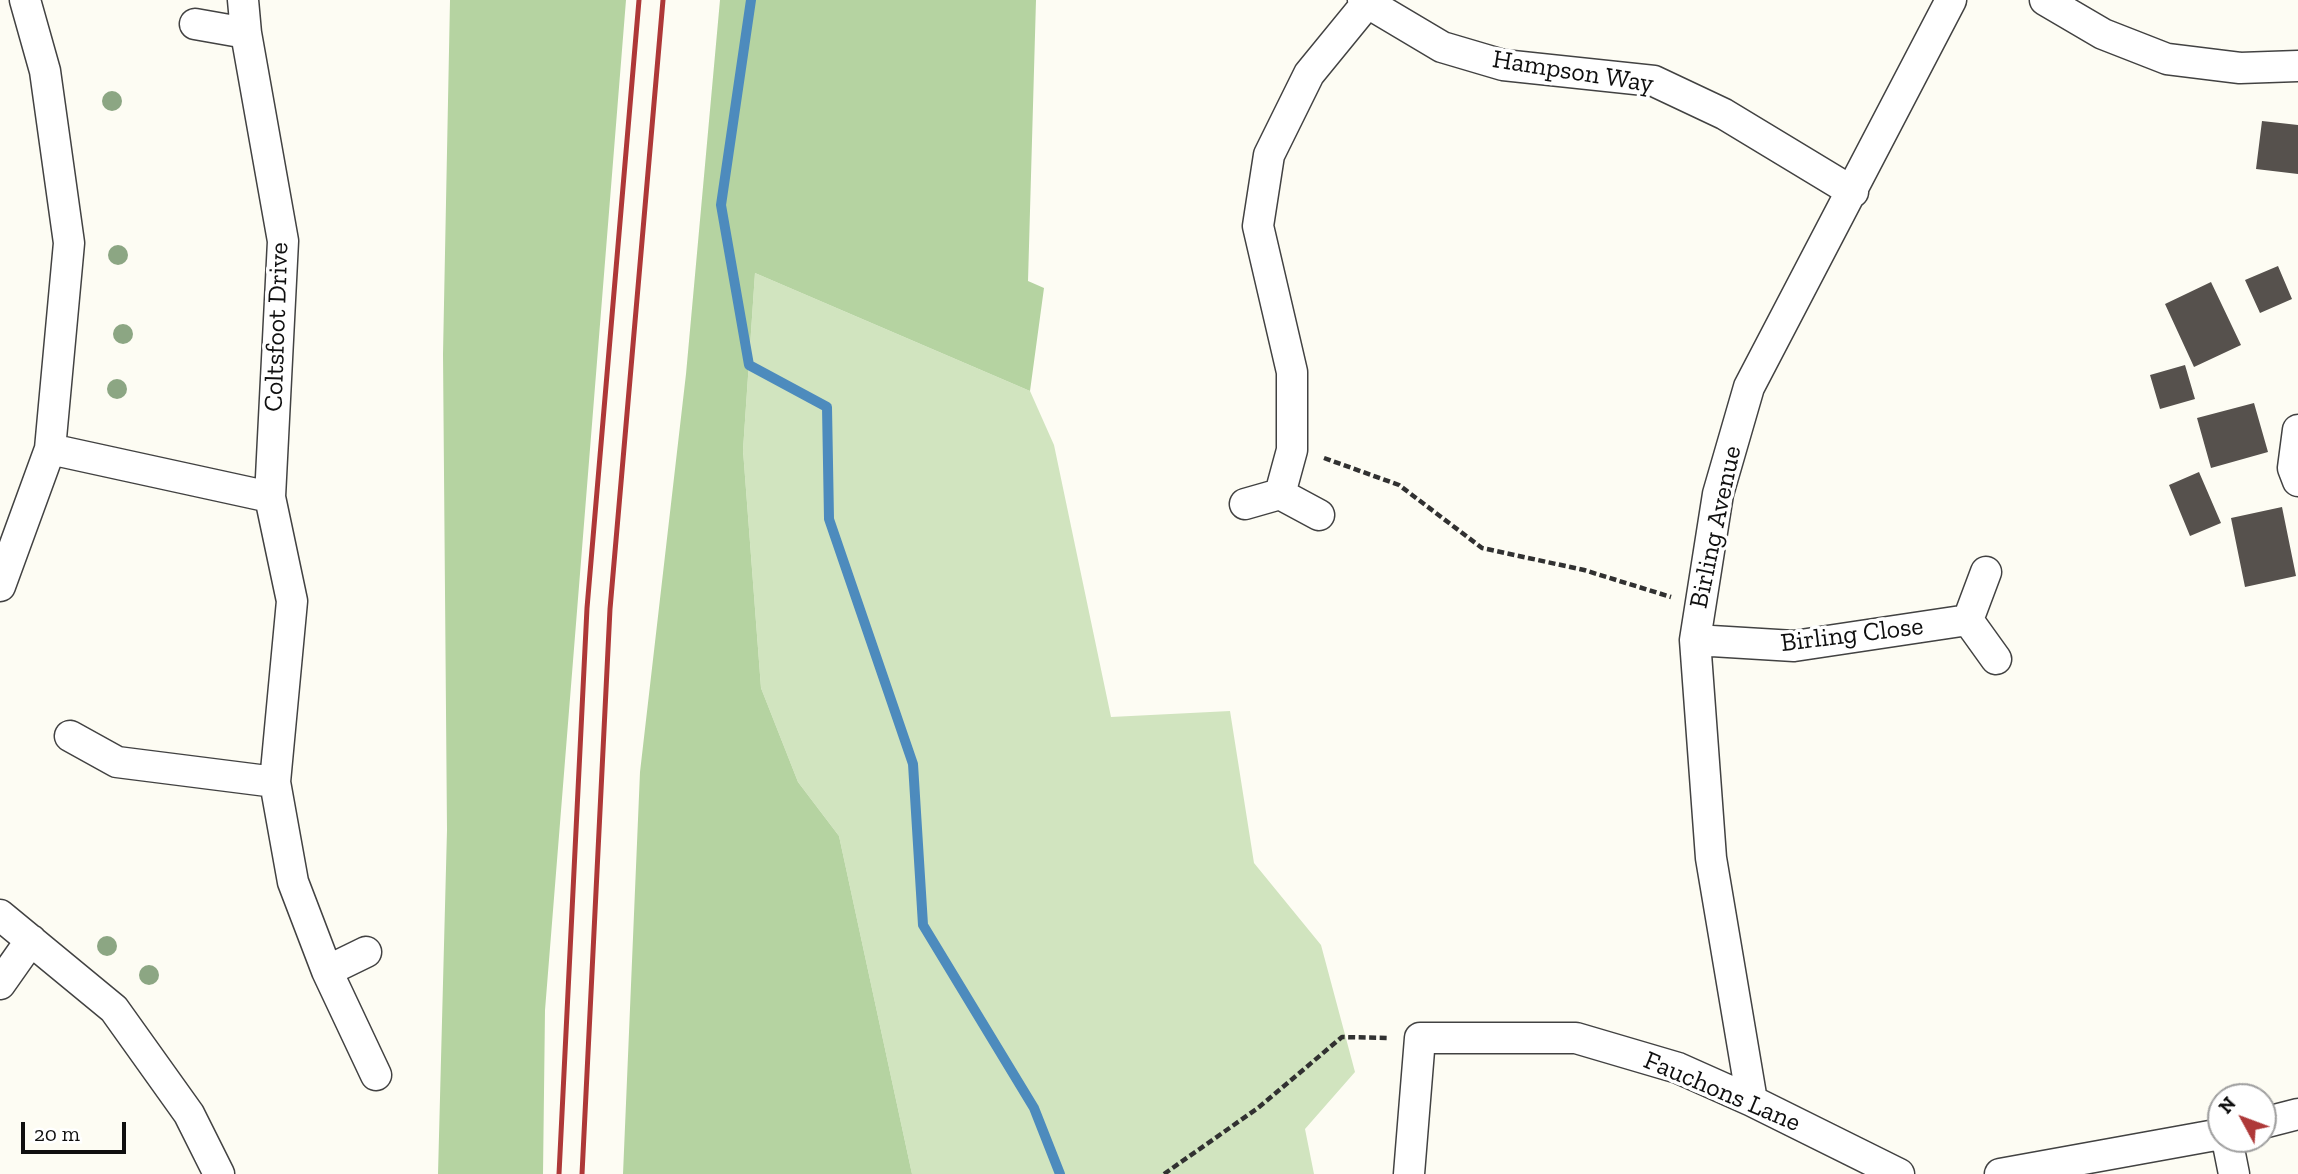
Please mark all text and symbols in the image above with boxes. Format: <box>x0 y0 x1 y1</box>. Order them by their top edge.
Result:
street label: Hampson Way <box>1490 44 1656 100</box>
street label: Coltsfoot Drive <box>258 242 296 412</box>
street label: Birling Avenue <box>1684 443 1748 611</box>
street label: Birling Close <box>1779 611 1925 659</box>
street label: Fauchons Lane <box>1639 1045 1805 1139</box>
north arrow <box>2207 1083 2277 1153</box>
text: N <box>2214 1092 2241 1118</box>
scale bar <box>24 1108 130 1152</box>
text: 20 m <box>34 1121 80 1146</box>

